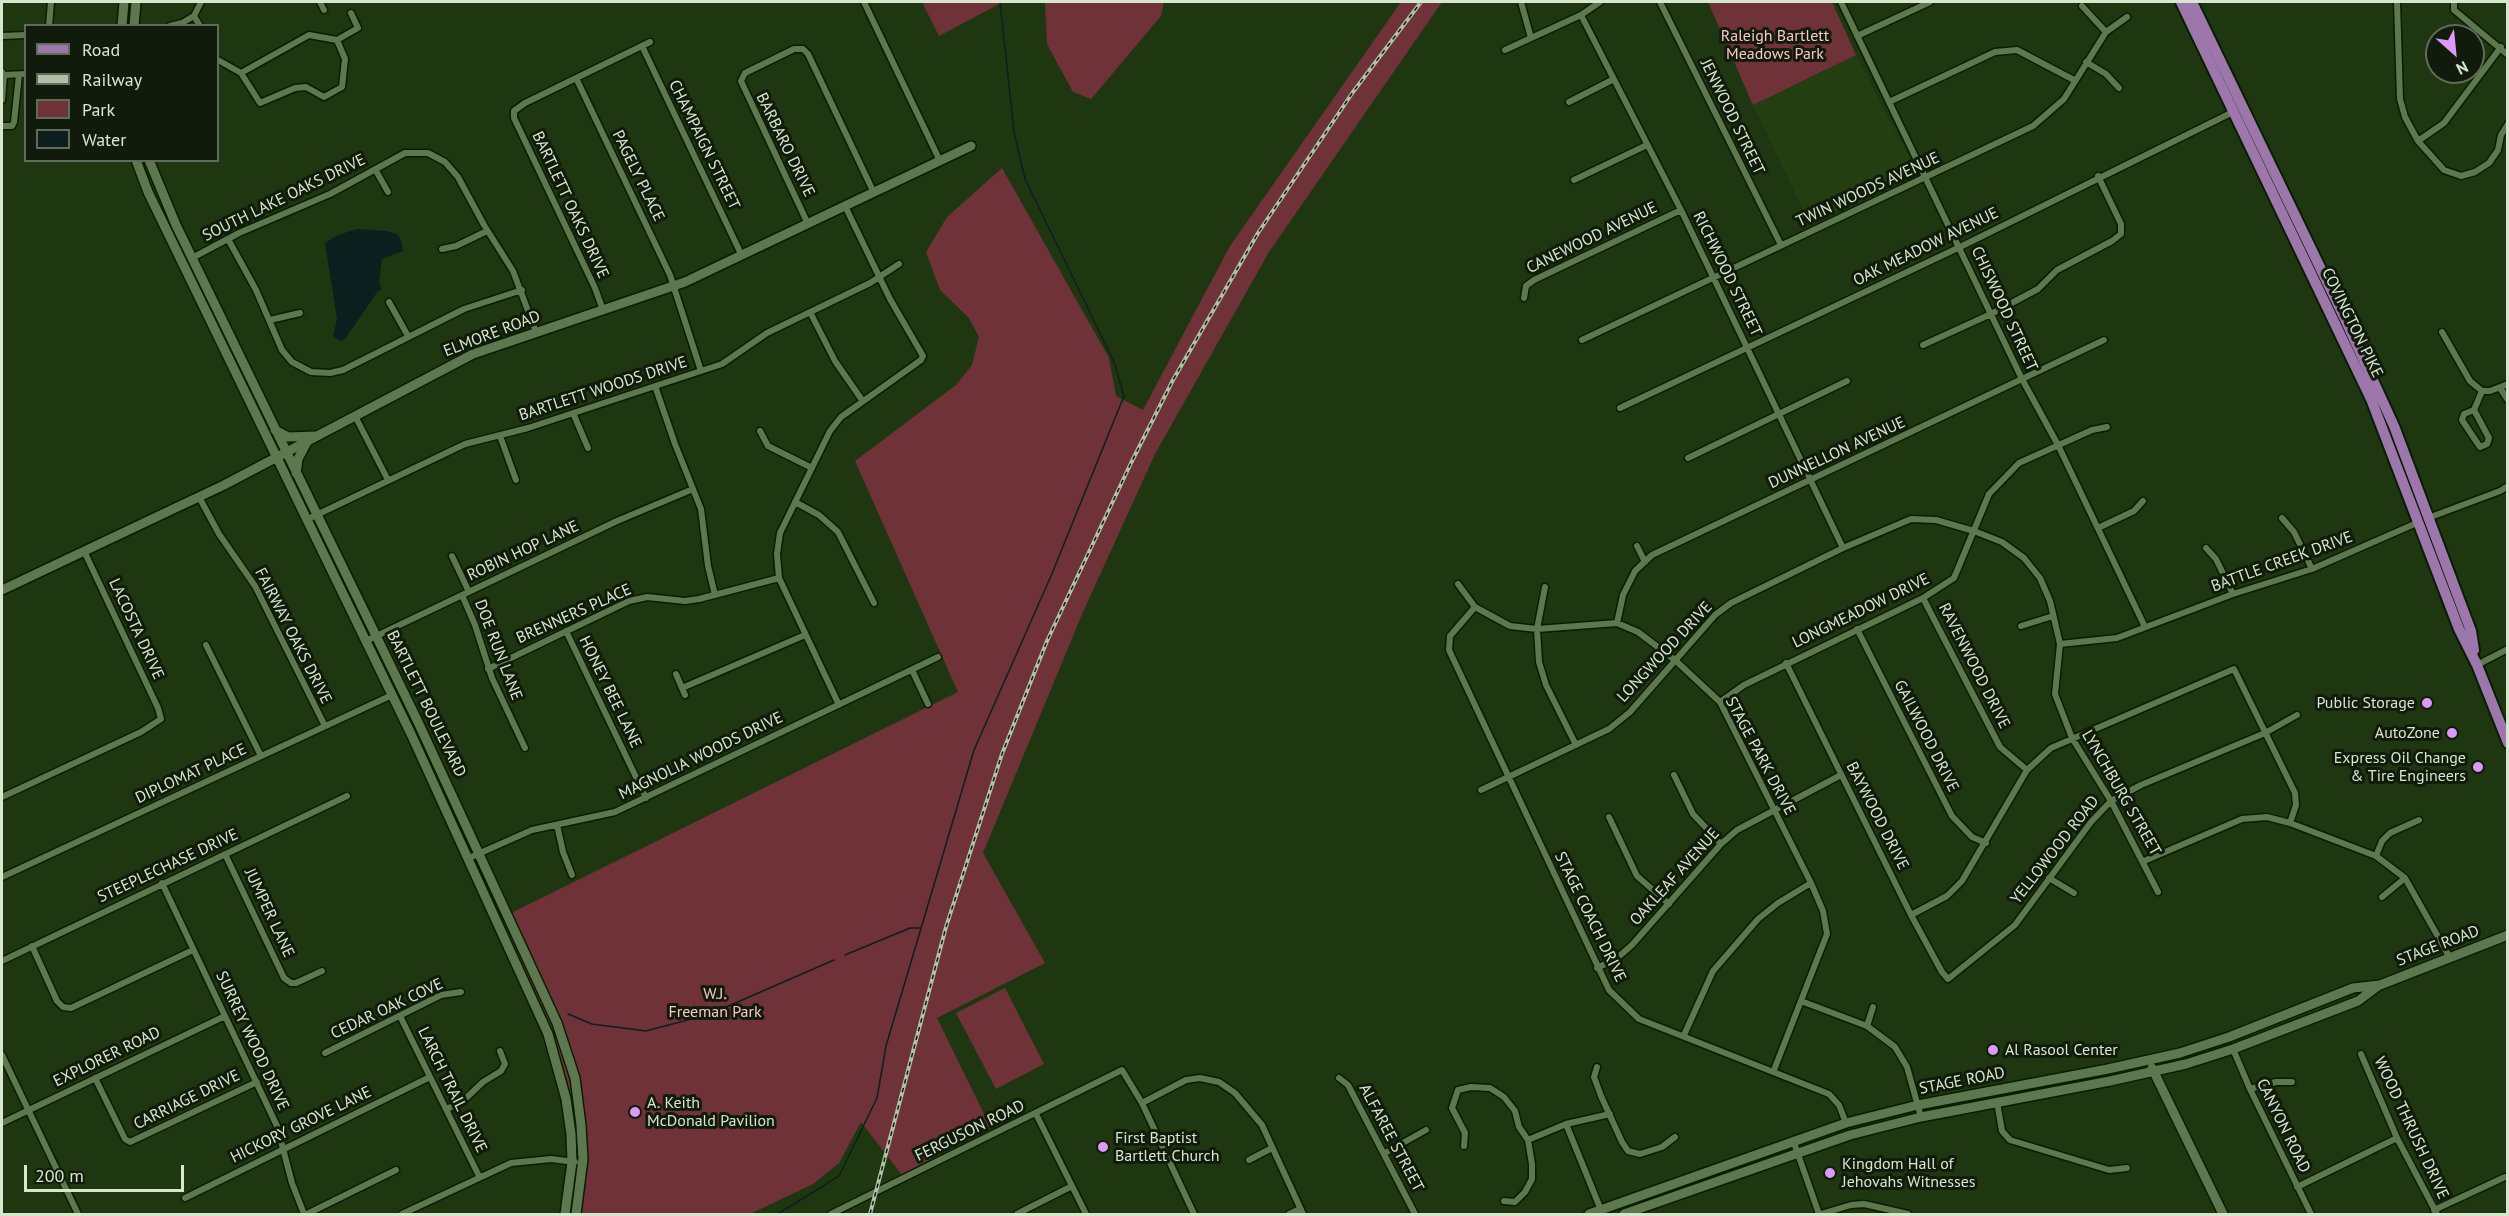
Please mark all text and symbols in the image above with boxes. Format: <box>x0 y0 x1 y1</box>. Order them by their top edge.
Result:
legend <box>24 24 219 162</box>
north arrow <box>2425 24 2485 84</box>
park label: Raleigh Bartlett Meadows Park <box>1721 26 1829 64</box>
text: Road <box>82 38 120 61</box>
street label: JENWOOD STREET <box>1696 56 1768 178</box>
text: N <box>2453 57 2471 80</box>
text: Railway <box>82 68 142 91</box>
street label: CHAMPAIGN STREET <box>664 77 744 213</box>
street label: BARBARO DRIVE <box>752 90 818 200</box>
text: Park <box>82 98 115 121</box>
street label: PAGELY PLACE <box>608 127 668 225</box>
text: Water <box>82 128 126 151</box>
street label: BARTLETT OAKS DRIVE <box>527 128 613 282</box>
street label: TWIN WOODS AVENUE <box>1793 148 1943 232</box>
street label: SOUTH LAKE OAKS DRIVE <box>199 150 369 246</box>
street label: CANEWOOD AVENUE <box>1524 198 1660 278</box>
street label: OAK MEADOW AVENUE <box>1850 203 2002 291</box>
street label: RICHWOOD STREET <box>1688 208 1766 340</box>
street label: CHISWOOD STREET <box>1967 244 2041 374</box>
street label: COVINGTON PIKE <box>2317 265 2387 381</box>
street label: ELMORE ROAD <box>441 307 543 361</box>
street label: BARTLETT WOODS DRIVE <box>516 353 690 425</box>
street label: DUNNELLON AVENUE <box>1766 413 1908 493</box>
street label: ROBIN HOP LANE <box>464 517 582 585</box>
street label: BATTLE CREEK DRIVE <box>2209 528 2355 596</box>
street label: FAIRWAY OAKS DRIVE <box>250 565 336 707</box>
street label: LONGMEADOW DRIVE <box>1789 569 1933 653</box>
street label: LACOSTA DRIVE <box>104 575 168 683</box>
street label: BRENNERS PLACE <box>514 580 634 648</box>
street label: DOE RUN LANE <box>470 597 526 703</box>
street label: LONGWOOD DRIVE <box>1613 598 1717 706</box>
street label: RAVENWOOD DRIVE <box>1934 600 2014 732</box>
street label: BARTLETT BOULEVARD <box>382 628 470 780</box>
street label: HONEY BEE LANE <box>575 633 645 751</box>
street label: GAILWOOD DRIVE <box>1890 677 1962 795</box>
place label: Public Storage <box>2316 693 2415 713</box>
street label: STAGE PARK DRIVE <box>1721 694 1799 818</box>
marker: Public Storage <box>2420 696 2434 710</box>
street label: MAGNOLIA WOODS DRIVE <box>616 708 786 804</box>
place label: AutoZone <box>2375 723 2440 743</box>
marker: AutoZone <box>2445 726 2459 740</box>
street label: LYNCHBURG STREET <box>2077 727 2165 859</box>
street label: DIPLOMAT PLACE <box>132 740 250 808</box>
place label: Express Oil Change & Tire Engineers <box>2334 748 2466 786</box>
street label: BAYWOOD DRIVE <box>1842 759 1912 873</box>
marker: Express Oil Change & Tire Engineers <box>2471 760 2485 774</box>
street label: YELLOWOOD ROAD <box>2007 792 2103 908</box>
street label: OAKLEAF AVENUE <box>1626 824 1724 930</box>
street label: STEEPLECHASE DRIVE <box>95 825 241 907</box>
street label: STAGE COACH DRIVE <box>1550 849 1630 985</box>
street label: JUMPER LANE <box>240 865 298 961</box>
street label: STAGE ROAD <box>2394 921 2482 971</box>
street label: SURREY WOOD DRIVE <box>211 968 293 1114</box>
street label: CEDAR OAK COVE <box>328 975 446 1043</box>
park label: W.J. Freeman Park <box>668 984 762 1022</box>
street label: EXPLORER ROAD <box>50 1023 164 1091</box>
street label: LARCH TRAIL DRIVE <box>413 1024 491 1156</box>
place label: Al Rasool Center <box>2005 1040 2118 1060</box>
marker: Al Rasool Center <box>1986 1043 2000 1057</box>
street label: WOOD THRUSH DRIVE <box>2370 1054 2452 1202</box>
street label: STAGE ROAD <box>1917 1063 2007 1099</box>
street label: CARRIAGE DRIVE <box>131 1066 243 1134</box>
street label: CANYON ROAD <box>2252 1076 2314 1176</box>
street label: ALFAREE STREET <box>1355 1081 1427 1195</box>
street label: HICKORY GROVE LANE <box>227 1083 375 1167</box>
place label: A. Keith McDonald Pavilion <box>647 1093 775 1131</box>
street label: FERGUSON ROAD <box>912 1096 1028 1166</box>
marker: A. Keith McDonald Pavilion <box>628 1105 642 1119</box>
place label: First Baptist Bartlett Church <box>1115 1128 1219 1166</box>
marker: First Baptist Bartlett Church <box>1096 1140 1110 1154</box>
scale bar <box>27 1153 188 1191</box>
place label: Kingdom Hall of Jehovahs Witnesses <box>1842 1154 1976 1192</box>
text: 200 m <box>35 1164 84 1187</box>
marker: Kingdom Hall of Jehovahs Witnesses <box>1823 1166 1837 1180</box>

